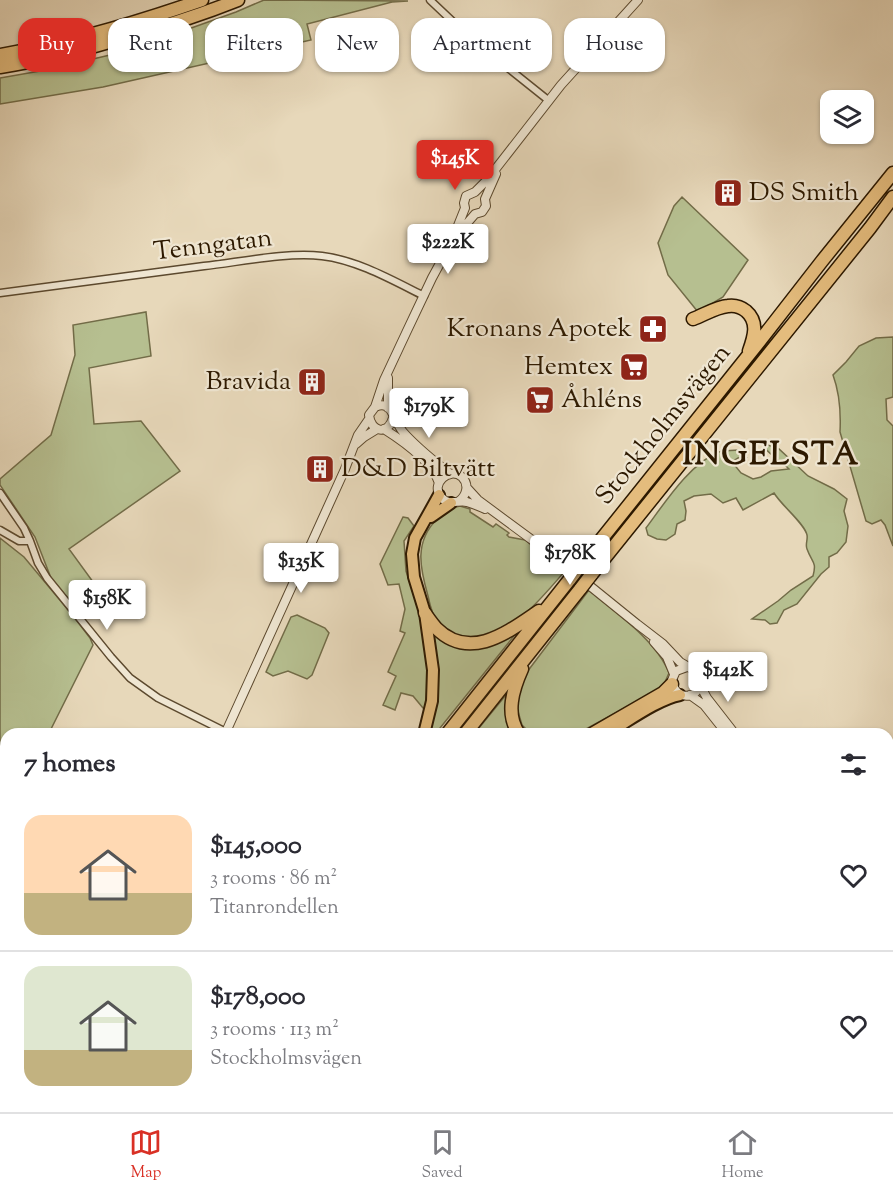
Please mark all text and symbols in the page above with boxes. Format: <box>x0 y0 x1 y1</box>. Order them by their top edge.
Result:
chip: Buy <box>18 18 96 72</box>
chip: Rent <box>108 18 193 72</box>
chip: Filters <box>205 18 303 72</box>
chip: New <box>315 18 399 72</box>
chip: Apartment <box>411 18 552 72</box>
chip: House <box>564 18 665 72</box>
map controls <box>820 90 874 144</box>
button: layers <box>820 90 874 144</box>
pin: $145K <box>413 140 497 191</box>
text: $145K <box>431 145 479 174</box>
place label: DS Smith <box>749 175 859 212</box>
building icon: DS Smith <box>712 177 744 209</box>
street label: Tenngatan <box>152 220 274 272</box>
pin: $222K <box>406 224 490 275</box>
text: $222K <box>421 229 475 258</box>
place label: Kronans Apotek <box>447 311 632 348</box>
pharmacy icon: Kronans Apotek <box>637 313 669 345</box>
street label: Stockholmsvägen <box>587 337 741 513</box>
place label: Hemtex <box>524 349 613 386</box>
supermarket icon: Hemtex <box>618 351 650 383</box>
place label: Bravida <box>206 364 291 401</box>
building icon: Bravida <box>296 366 328 398</box>
place label: Åhléns <box>561 382 642 419</box>
supermarket icon: Åhléns <box>524 384 556 416</box>
pin: $179K <box>387 388 471 439</box>
text: $179K <box>403 393 455 422</box>
district label: INGELSTA <box>682 433 860 479</box>
place label: D&D Biltvätt <box>341 451 495 488</box>
building icon: D&D Biltvätt <box>304 453 336 485</box>
pin: $178K <box>528 535 612 586</box>
text: $178K <box>544 540 596 569</box>
pin: $135K <box>259 543 343 594</box>
text: $135K <box>278 548 324 577</box>
pin: $158K <box>65 580 149 631</box>
text: $158K <box>83 585 131 614</box>
pin: $142K <box>686 652 770 703</box>
text: $142K <box>702 657 754 686</box>
text: 7 homes <box>24 746 115 783</box>
icon: filters <box>837 748 870 781</box>
text: $145,000 <box>210 828 302 865</box>
icon: home <box>72 839 144 911</box>
icon: heart <box>837 859 870 892</box>
text: 3 rooms · 86 m² <box>210 865 337 894</box>
text: Titanrondellen <box>210 894 339 923</box>
text: $178,000 <box>210 979 305 1016</box>
icon: home <box>72 990 144 1062</box>
icon: heart <box>837 1010 870 1043</box>
text: 3 rooms · 113 m² <box>210 1016 339 1045</box>
text: Stockholmsvägen <box>210 1045 362 1074</box>
tab: Map <box>129 1126 162 1185</box>
tab: Saved <box>421 1126 463 1185</box>
tab: Home <box>722 1126 763 1185</box>

